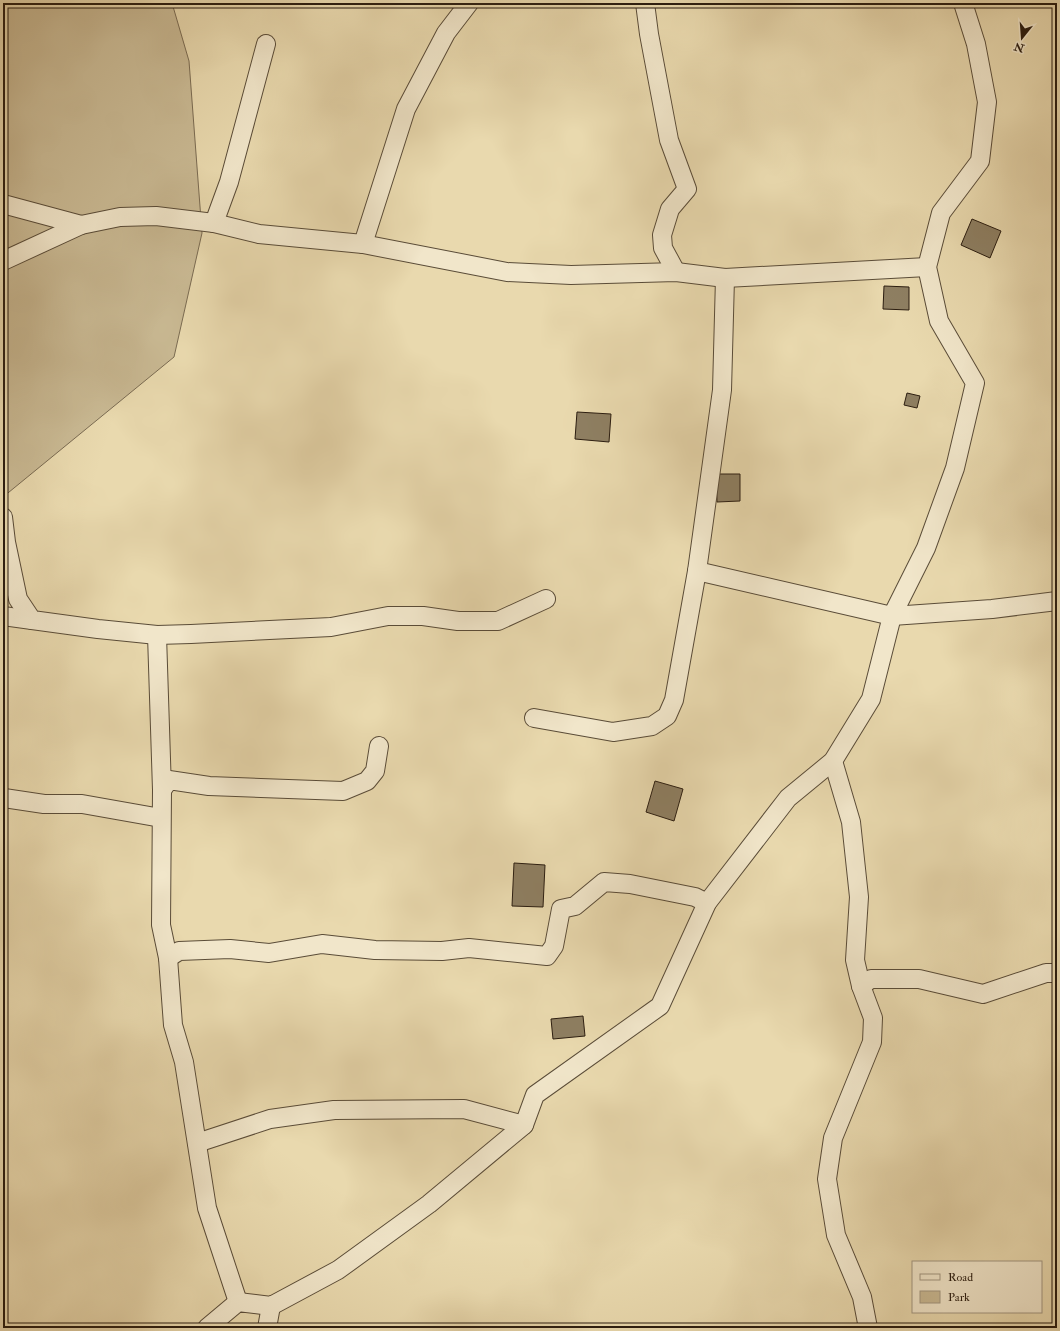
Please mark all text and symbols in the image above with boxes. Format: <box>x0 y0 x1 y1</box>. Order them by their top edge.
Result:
north arrow <box>1002 18 1042 58</box>
text: N <box>1012 39 1027 55</box>
legend <box>912 1261 1042 1313</box>
text: Road <box>948 1270 973 1285</box>
text: Park <box>948 1290 970 1305</box>

